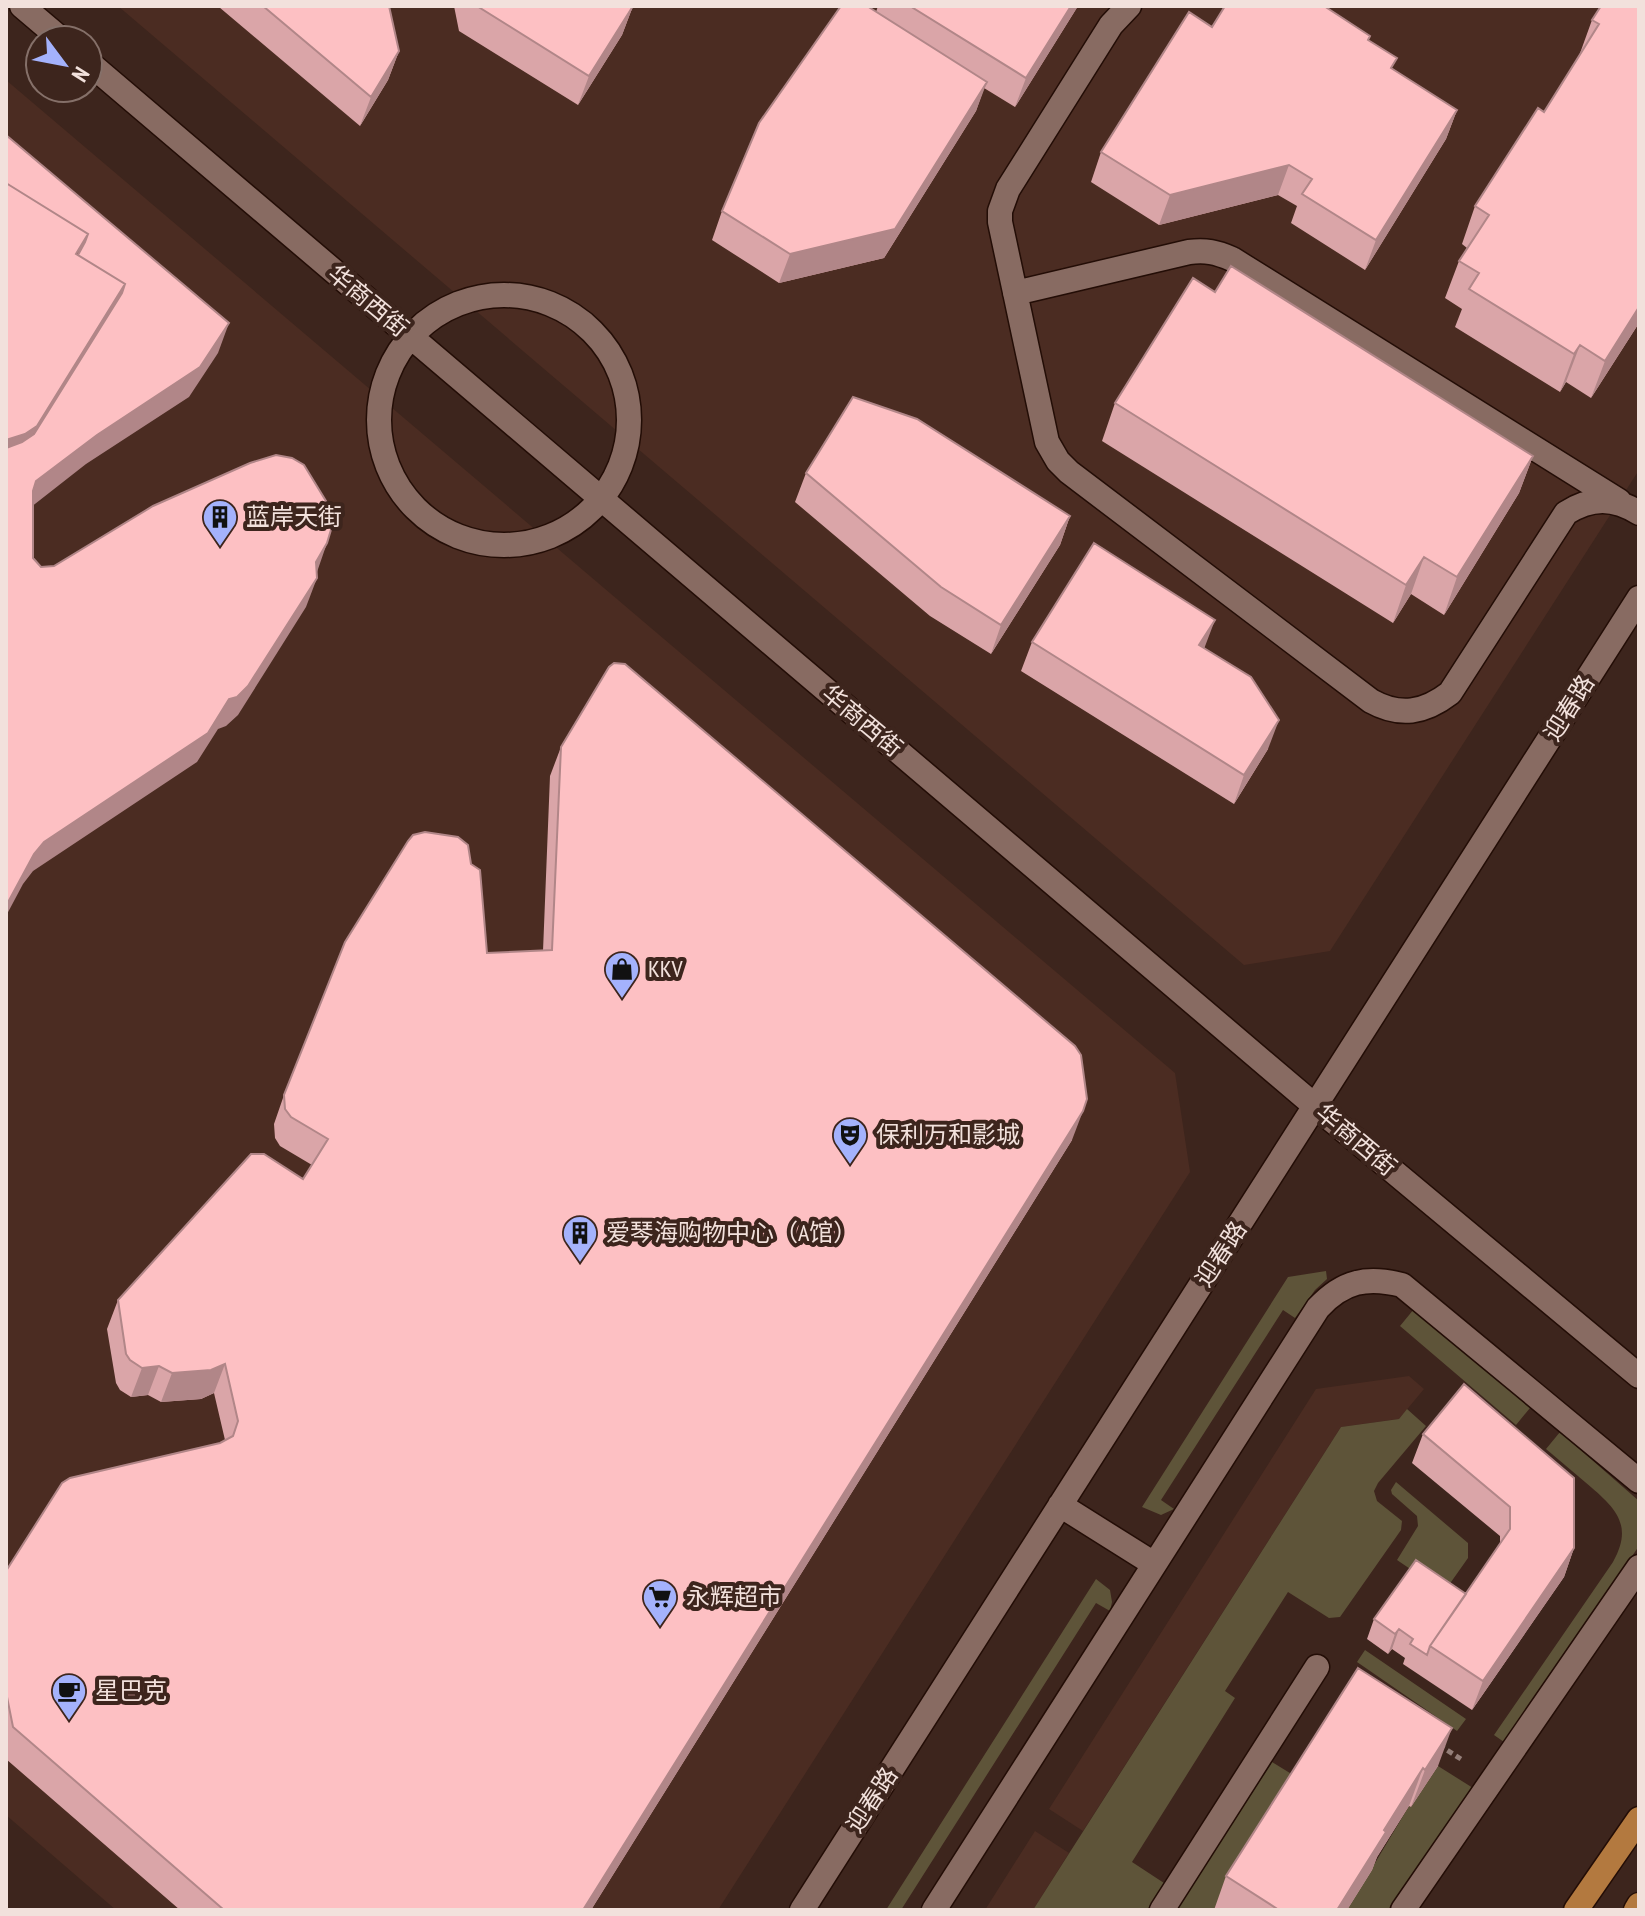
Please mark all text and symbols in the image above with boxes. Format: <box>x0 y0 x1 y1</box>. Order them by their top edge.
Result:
north arrow <box>24 24 104 104</box>
text: N <box>66 62 96 87</box>
street label: 华商西街 <box>322 258 415 343</box>
building icon: 蓝岸天街 <box>201 498 239 548</box>
place label: 蓝岸天街 <box>246 501 342 532</box>
street label: 迎春路 <box>1536 669 1601 746</box>
street label: 华商西街 <box>816 678 909 763</box>
shop icon: KKV <box>603 950 641 1000</box>
place label: KKV <box>648 953 683 984</box>
street label: 华商西街 <box>1310 1097 1403 1182</box>
theatre icon: 保利万和影城 <box>831 1116 869 1166</box>
place label: 保利万和影城 <box>876 1119 1020 1150</box>
building icon: 爱琴海购物中心（A馆） <box>561 1214 599 1264</box>
street label: 迎春路 <box>1188 1215 1253 1292</box>
place label: 爱琴海购物中心（A馆） <box>606 1217 857 1248</box>
supermarket icon: 永辉超市 <box>641 1578 679 1628</box>
place label: 永辉超市 <box>686 1581 782 1612</box>
cafe icon: 星巴克 <box>50 1672 88 1722</box>
place label: 星巴克 <box>95 1675 167 1706</box>
street label: 迎春路 <box>839 1761 904 1838</box>

